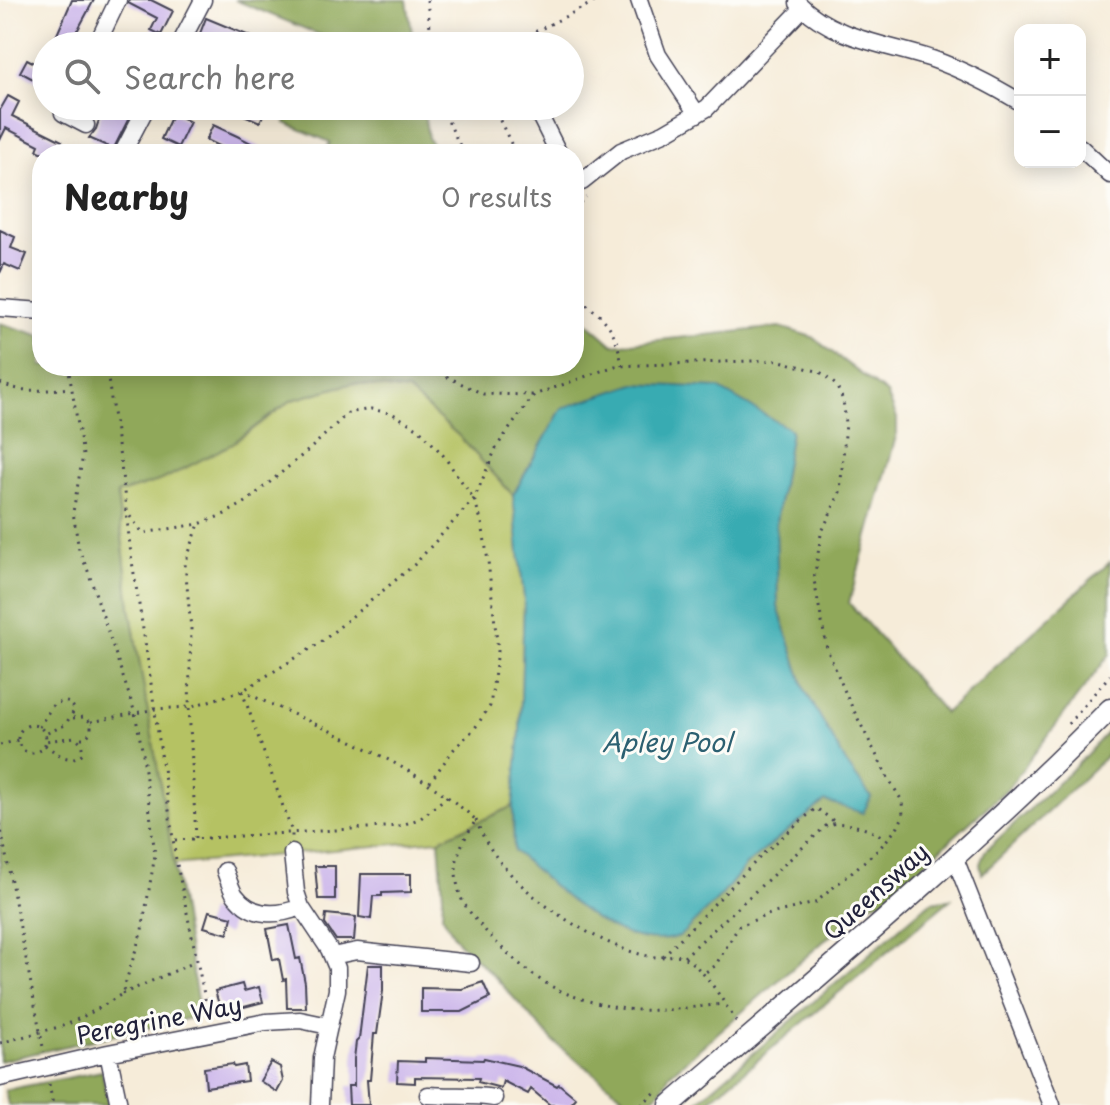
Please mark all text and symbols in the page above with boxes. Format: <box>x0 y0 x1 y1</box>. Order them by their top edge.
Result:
map controls <box>1014 24 1086 168</box>
button: + <box>1014 24 1086 96</box>
search box <box>32 32 584 120</box>
icon: search <box>60 54 104 98</box>
text: Search here <box>124 54 296 99</box>
button: − <box>1014 96 1086 168</box>
text: Nearby <box>64 170 189 222</box>
text: 0 results <box>441 177 552 216</box>
water label: Apley Pool <box>602 722 736 761</box>
street label: Queensway <box>814 834 936 948</box>
street label: Peregrine Way <box>73 985 245 1053</box>

